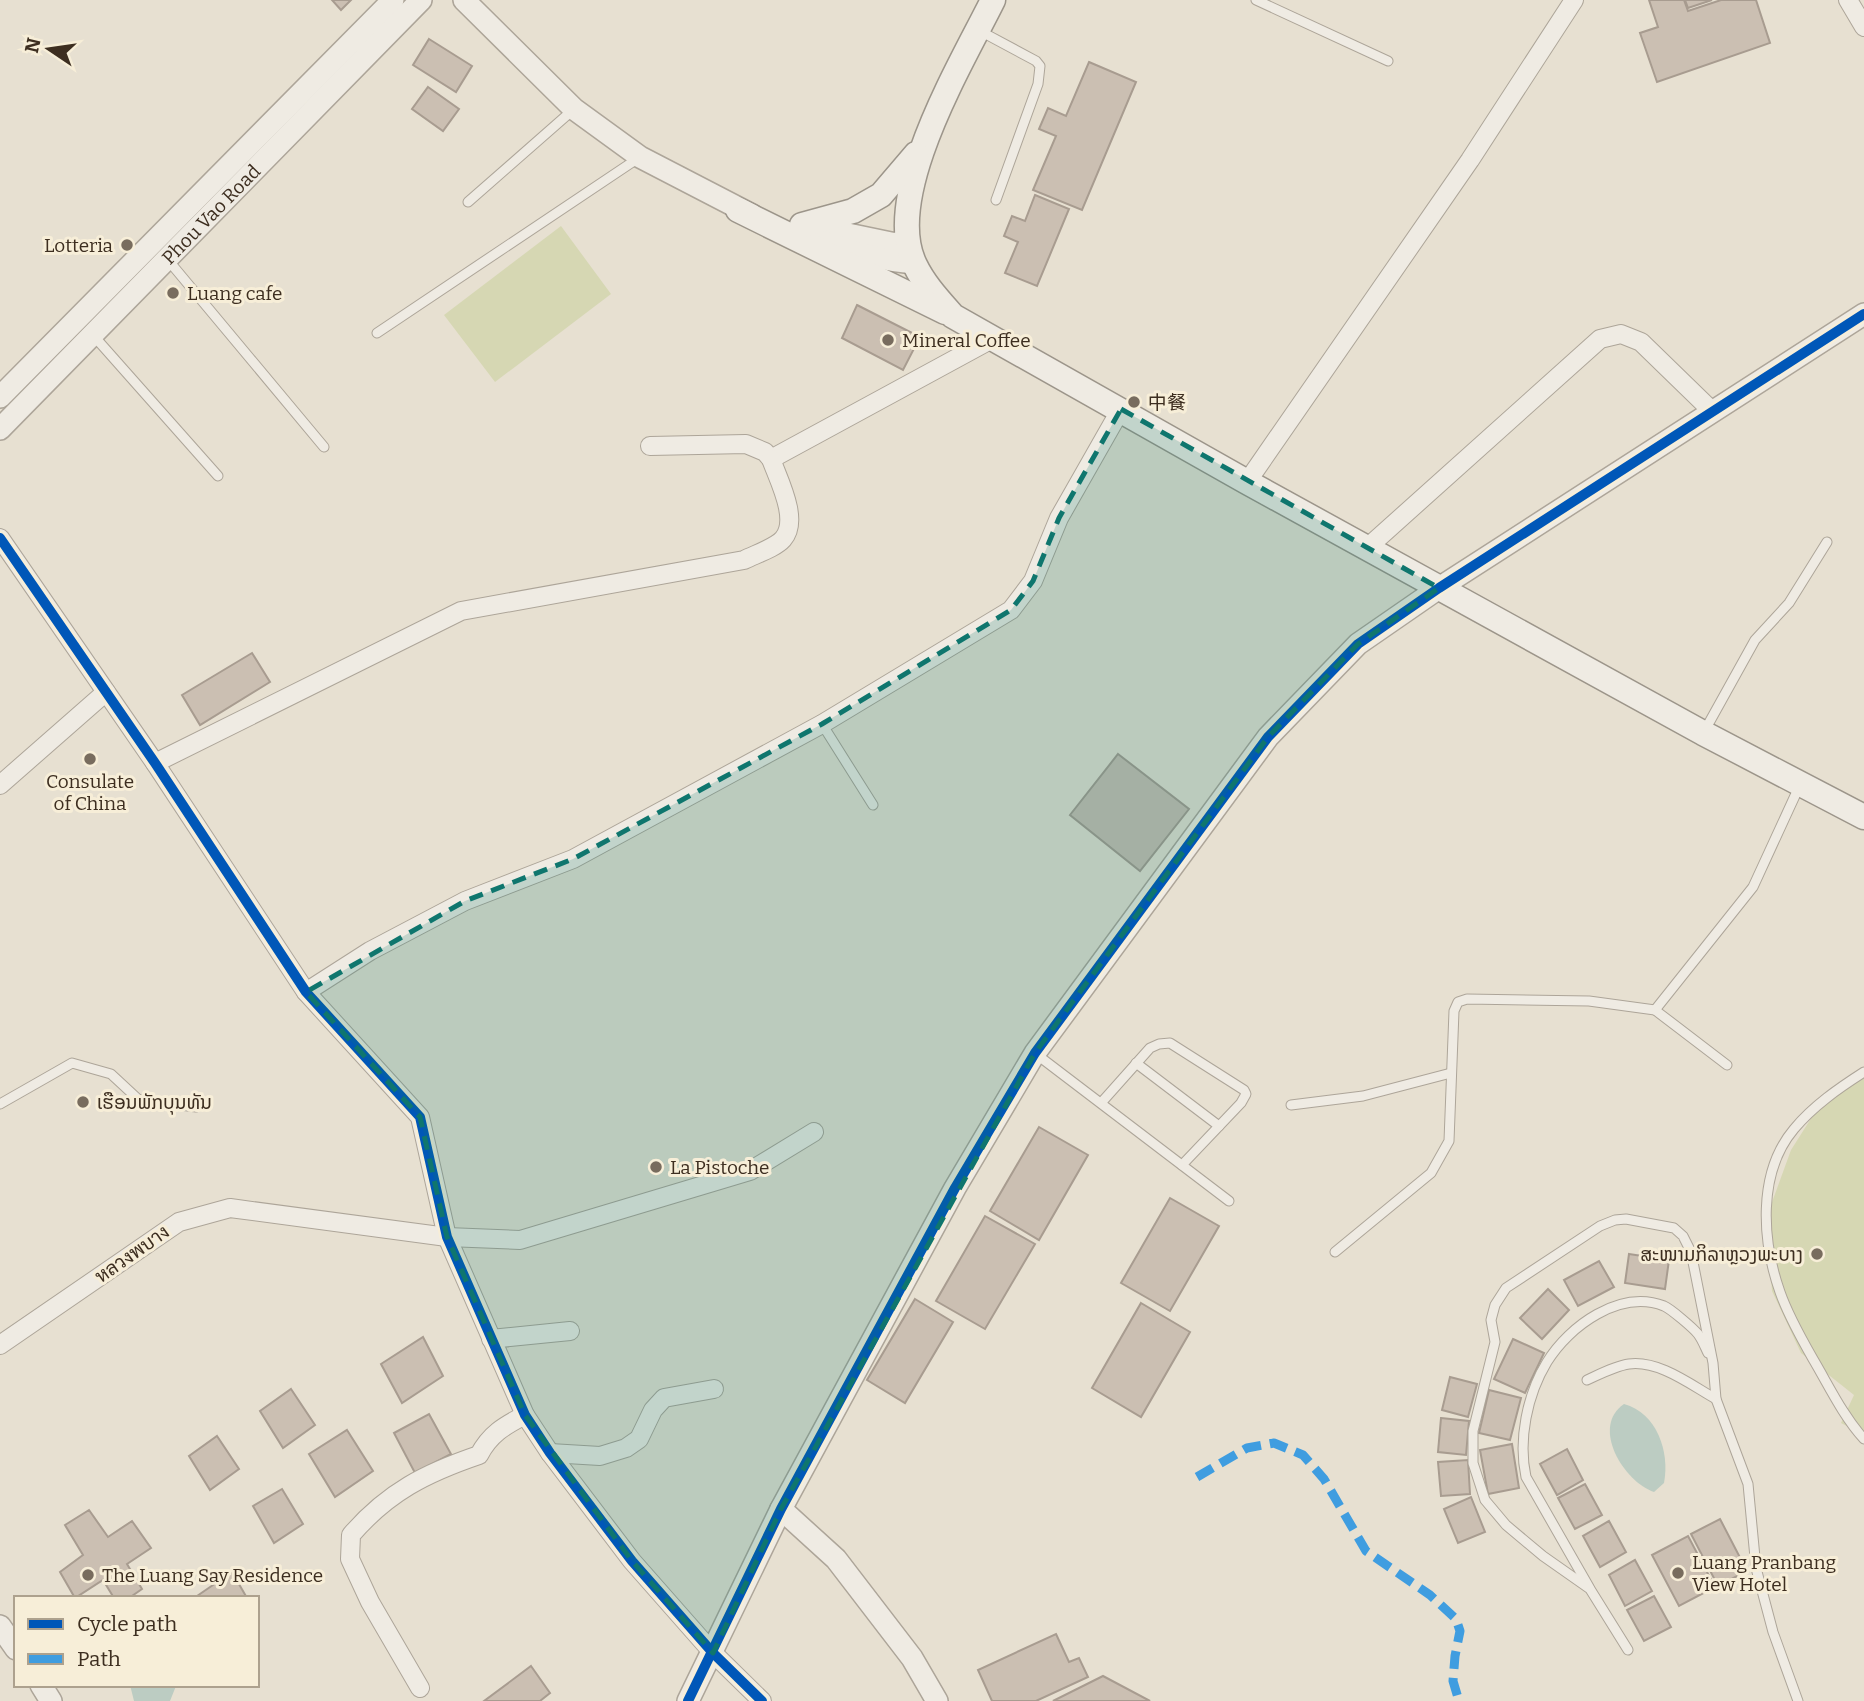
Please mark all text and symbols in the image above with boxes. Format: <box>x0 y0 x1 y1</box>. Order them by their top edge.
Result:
north arrow <box>14 14 84 84</box>
text: N <box>20 35 46 55</box>
street label: Phou Vao Road <box>157 159 265 269</box>
place label: Lotteria <box>44 234 114 257</box>
marker: Lotteria <box>119 237 135 253</box>
place label: Luang cafe <box>187 282 282 305</box>
marker: Luang cafe <box>165 285 181 301</box>
place label: Mineral Coffee <box>902 329 1031 352</box>
marker: Mineral Coffee <box>880 332 896 348</box>
place label: 中餐 <box>1148 391 1186 414</box>
marker: 中餐 <box>1126 394 1142 410</box>
marker: Consulate of China <box>82 751 98 767</box>
place label: Consulate of China <box>46 770 134 815</box>
place label: ເຮືອນພັກບຸນທັນ <box>97 1091 212 1115</box>
marker: ເຮືອນພັກບຸນທັນ <box>75 1094 91 1110</box>
place label: La Pistoche <box>670 1156 769 1179</box>
marker: La Pistoche <box>648 1159 664 1175</box>
street label: หลวงพบาง <box>90 1220 174 1288</box>
place label: ສະໜາມກິລາຫຼວງພະບາງ <box>1640 1243 1803 1266</box>
marker: ສະໜາມກິລາຫຼວງພະບາງ <box>1809 1246 1825 1262</box>
place label: Luang Pranbang View Hotel <box>1692 1551 1837 1596</box>
place label: The Luang Say Residence <box>102 1564 323 1587</box>
marker: Luang Pranbang View Hotel <box>1670 1565 1686 1581</box>
marker: The Luang Say Residence <box>80 1567 96 1583</box>
legend <box>14 1596 259 1687</box>
text: Cycle path <box>77 1611 177 1637</box>
text: Path <box>77 1646 121 1672</box>

